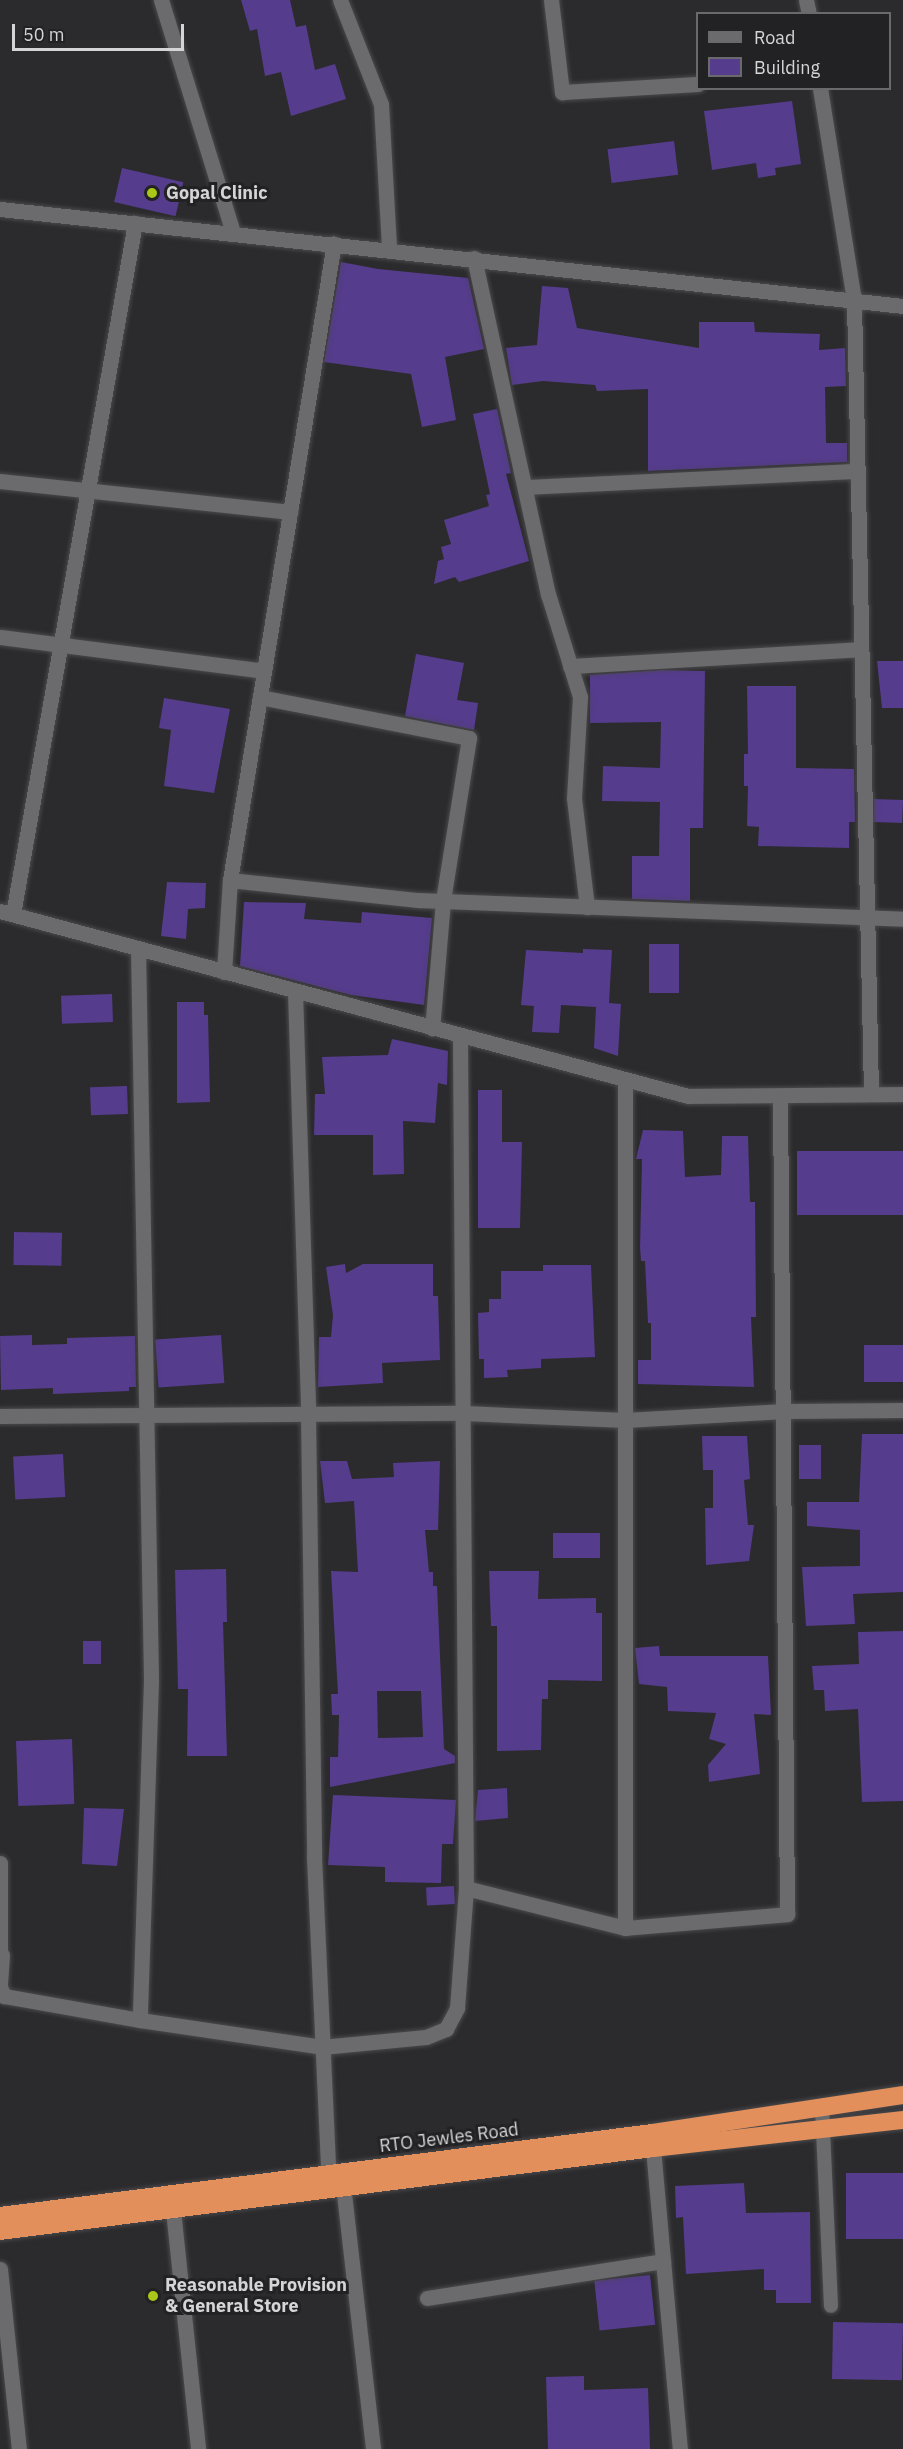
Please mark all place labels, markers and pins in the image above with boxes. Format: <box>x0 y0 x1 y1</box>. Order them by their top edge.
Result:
place label: Gopal Clinic <box>166 182 267 204</box>
marker: Gopal Clinic <box>143 184 161 202</box>
place label: Reasonable Provision & General Store <box>165 2275 347 2318</box>
marker: Reasonable Provision & General Store <box>146 2289 160 2303</box>

